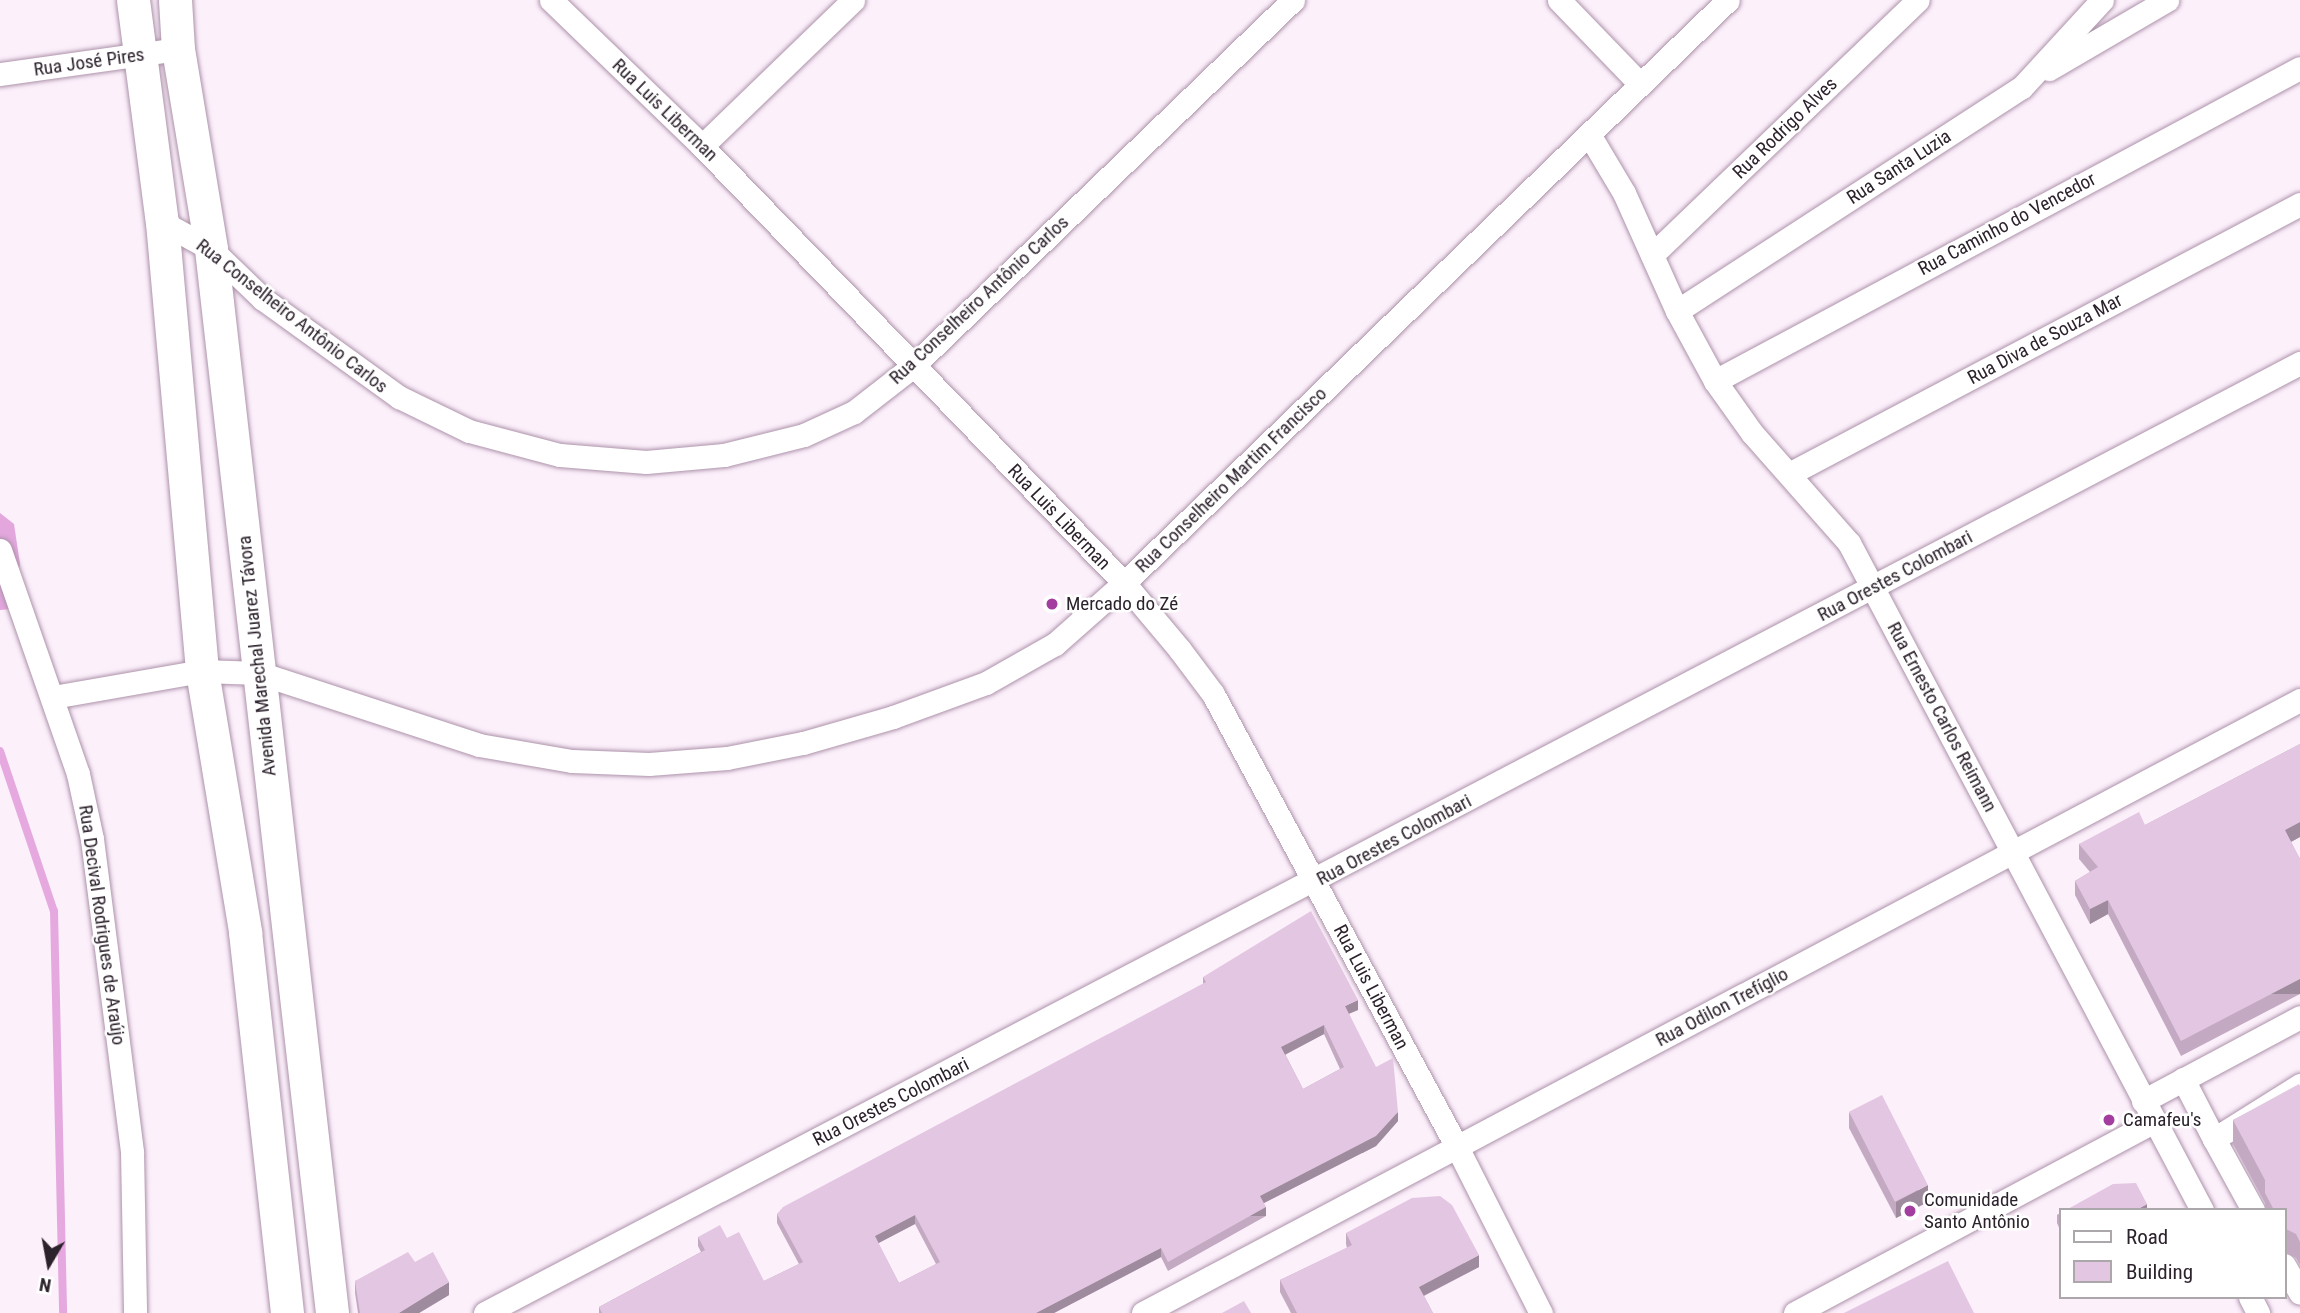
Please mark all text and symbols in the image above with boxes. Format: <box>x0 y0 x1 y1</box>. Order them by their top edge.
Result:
street label: Rua José Pires <box>32 43 146 81</box>
street label: Rua Luis Liberman <box>607 54 723 166</box>
street label: Rua Rodrigo Alves <box>1728 73 1842 183</box>
street label: Rua Santa Luzia <box>1843 125 1955 209</box>
street label: Rua Caminho do Vencedor <box>1914 168 2100 280</box>
street label: Rua Conselheiro Antônio Carlos <box>885 211 1073 389</box>
street label: Rua Conselheiro Antônio Carlos <box>192 234 392 398</box>
street label: Rua Diva de Souza Mar <box>1964 289 2126 389</box>
street label: Rua Conselheiro Martim Francisco <box>1131 382 1331 578</box>
street label: Rua Luis Liberman <box>1003 459 1115 575</box>
street label: Rua Orestes Colombari <box>1814 526 1976 626</box>
street label: Avenida Marechal Juarez Távora <box>233 534 281 778</box>
place label: Mercado do Zé <box>1066 593 1178 615</box>
marker: Mercado do Zé <box>1044 596 1060 612</box>
street label: Rua Ernesto Carlos Reimann <box>1882 618 2002 816</box>
street label: Rua Orestes Colombari <box>1313 790 1475 890</box>
street label: Rua Decival Rodrigues de Araújo <box>74 803 130 1047</box>
street label: Rua Luis Liberman <box>1329 921 1413 1053</box>
street label: Rua Odilon Trefíglio <box>1652 962 1792 1052</box>
street label: Rua Orestes Colombari <box>809 1053 973 1151</box>
place label: Camafeu's <box>2123 1109 2201 1131</box>
marker: Camafeu's <box>2101 1112 2117 1128</box>
place label: Comunidade Santo Antônio <box>1924 1189 2030 1233</box>
marker: Comunidade Santo Antônio <box>1902 1203 1918 1219</box>
legend <box>2058 1208 2286 1299</box>
text: Road <box>2126 1225 2168 1249</box>
north arrow <box>14 1229 84 1299</box>
text: Building <box>2126 1260 2193 1284</box>
text: N <box>38 1273 53 1298</box>

